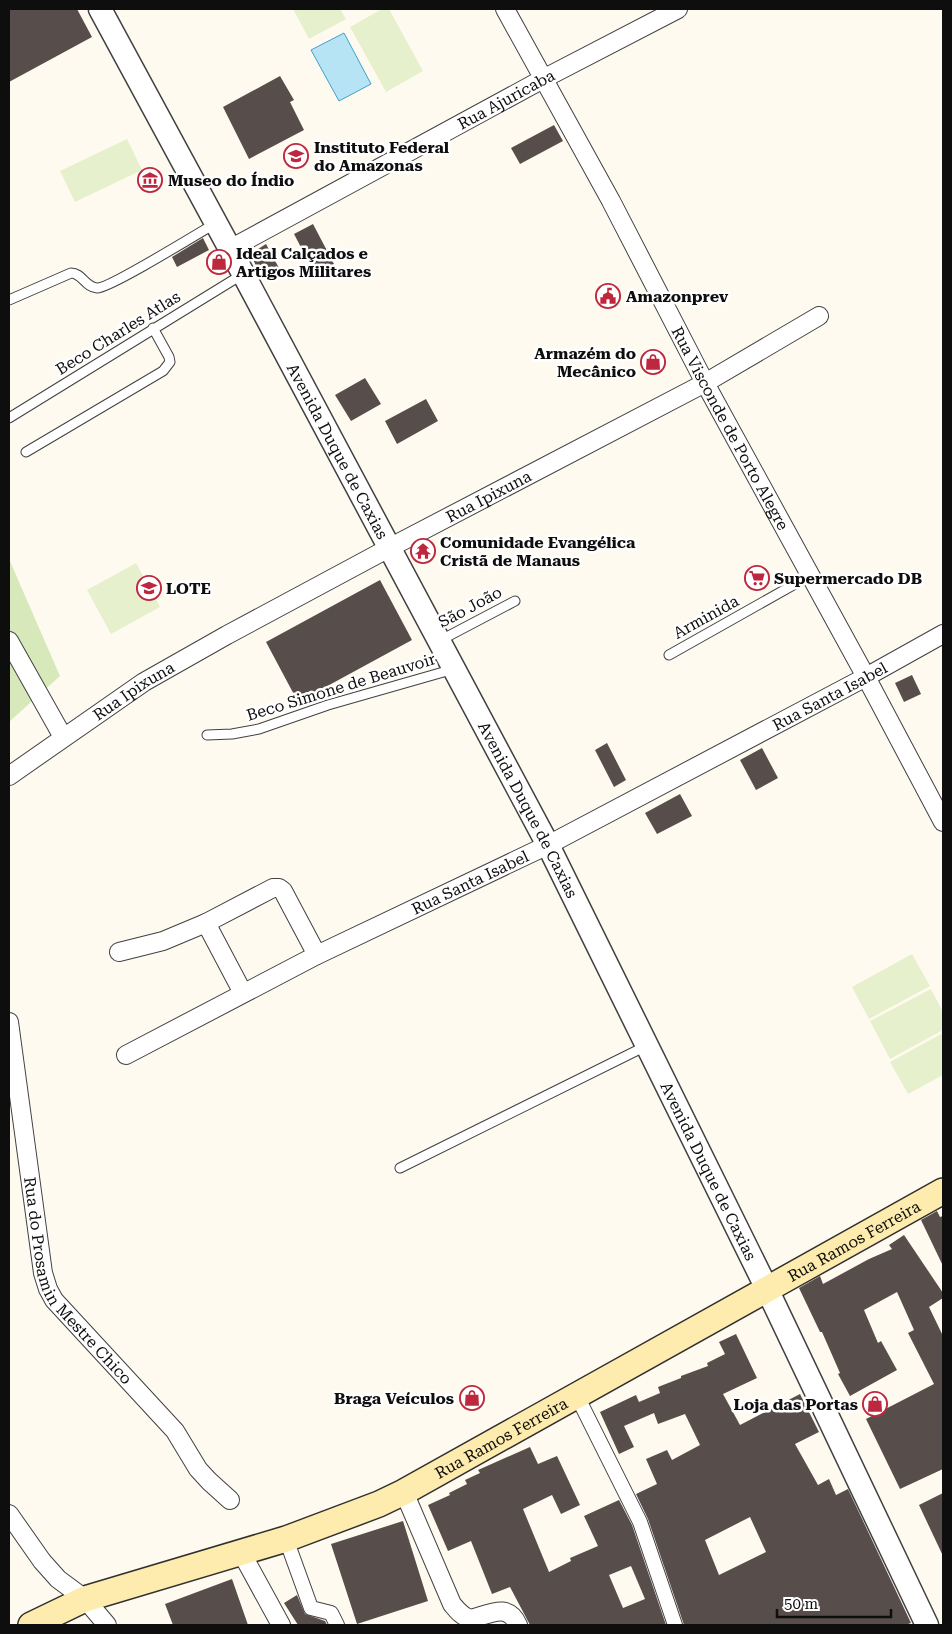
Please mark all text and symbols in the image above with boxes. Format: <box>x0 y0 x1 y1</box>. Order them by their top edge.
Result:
street label: Rua Ajuricaba <box>454 65 558 133</box>
place label: Instituto Federal do Amazonas <box>314 138 450 175</box>
school or university icon: Instituto Federal do Amazonas <box>283 143 309 169</box>
museum icon: Museo do Índio <box>137 167 163 193</box>
place label: Museo do Índio <box>168 171 294 190</box>
place label: Ideal Calçados e Artigos Militares <box>236 244 371 281</box>
shop icon: Ideal Calçados e Artigos Militares <box>206 249 232 275</box>
public building icon: Amazonprev <box>595 283 621 309</box>
street label: Beco Charles Atlas <box>52 287 184 379</box>
place label: Amazonprev <box>626 287 729 306</box>
street label: Rua Visconde de Porto Alegre <box>668 323 793 533</box>
place label: Armazém do Mecânico <box>534 344 636 381</box>
shop icon: Armazém do Mecânico <box>640 349 666 375</box>
street label: Avenida Duque de Caxias <box>283 360 393 543</box>
street label: Rua Ipixuna <box>443 466 535 526</box>
place label: Comunidade Evangélica Cristã de Manaus <box>440 533 636 570</box>
temple icon: Comunidade Evangélica Cristã de Manaus <box>410 538 436 564</box>
supermarket icon: Supermercado DB <box>744 565 770 591</box>
place label: Supermercado DB <box>774 569 922 588</box>
school or university icon: LOTE <box>136 575 162 601</box>
place label: LOTE <box>166 579 211 598</box>
street label: São João <box>435 582 505 632</box>
street label: Arminida <box>670 591 742 643</box>
street label: Beco Simone de Beauvoir <box>244 649 438 725</box>
street label: Rua Ipixuna <box>89 657 178 724</box>
street label: Rua Santa Isabel <box>769 658 890 734</box>
street label: Avenida Duque de Caxias <box>474 718 582 901</box>
street label: Rua Santa Isabel <box>408 846 532 918</box>
street label: Avenida Duque de Caxias <box>657 1079 761 1264</box>
street label: Rua do Prosamin Mestre Chico <box>21 1176 136 1388</box>
street label: Rua Ramos Ferreira <box>784 1196 924 1285</box>
shop icon: Braga Veículos <box>459 1385 485 1411</box>
place label: Braga Veículos <box>334 1389 454 1408</box>
shop icon: Loja das Portas <box>862 1391 888 1417</box>
street label: Rua Ramos Ferreira <box>431 1393 571 1482</box>
place label: Loja das Portas <box>734 1395 858 1414</box>
scale bar <box>777 1586 891 1618</box>
text: 50 m <box>784 1595 819 1613</box>

